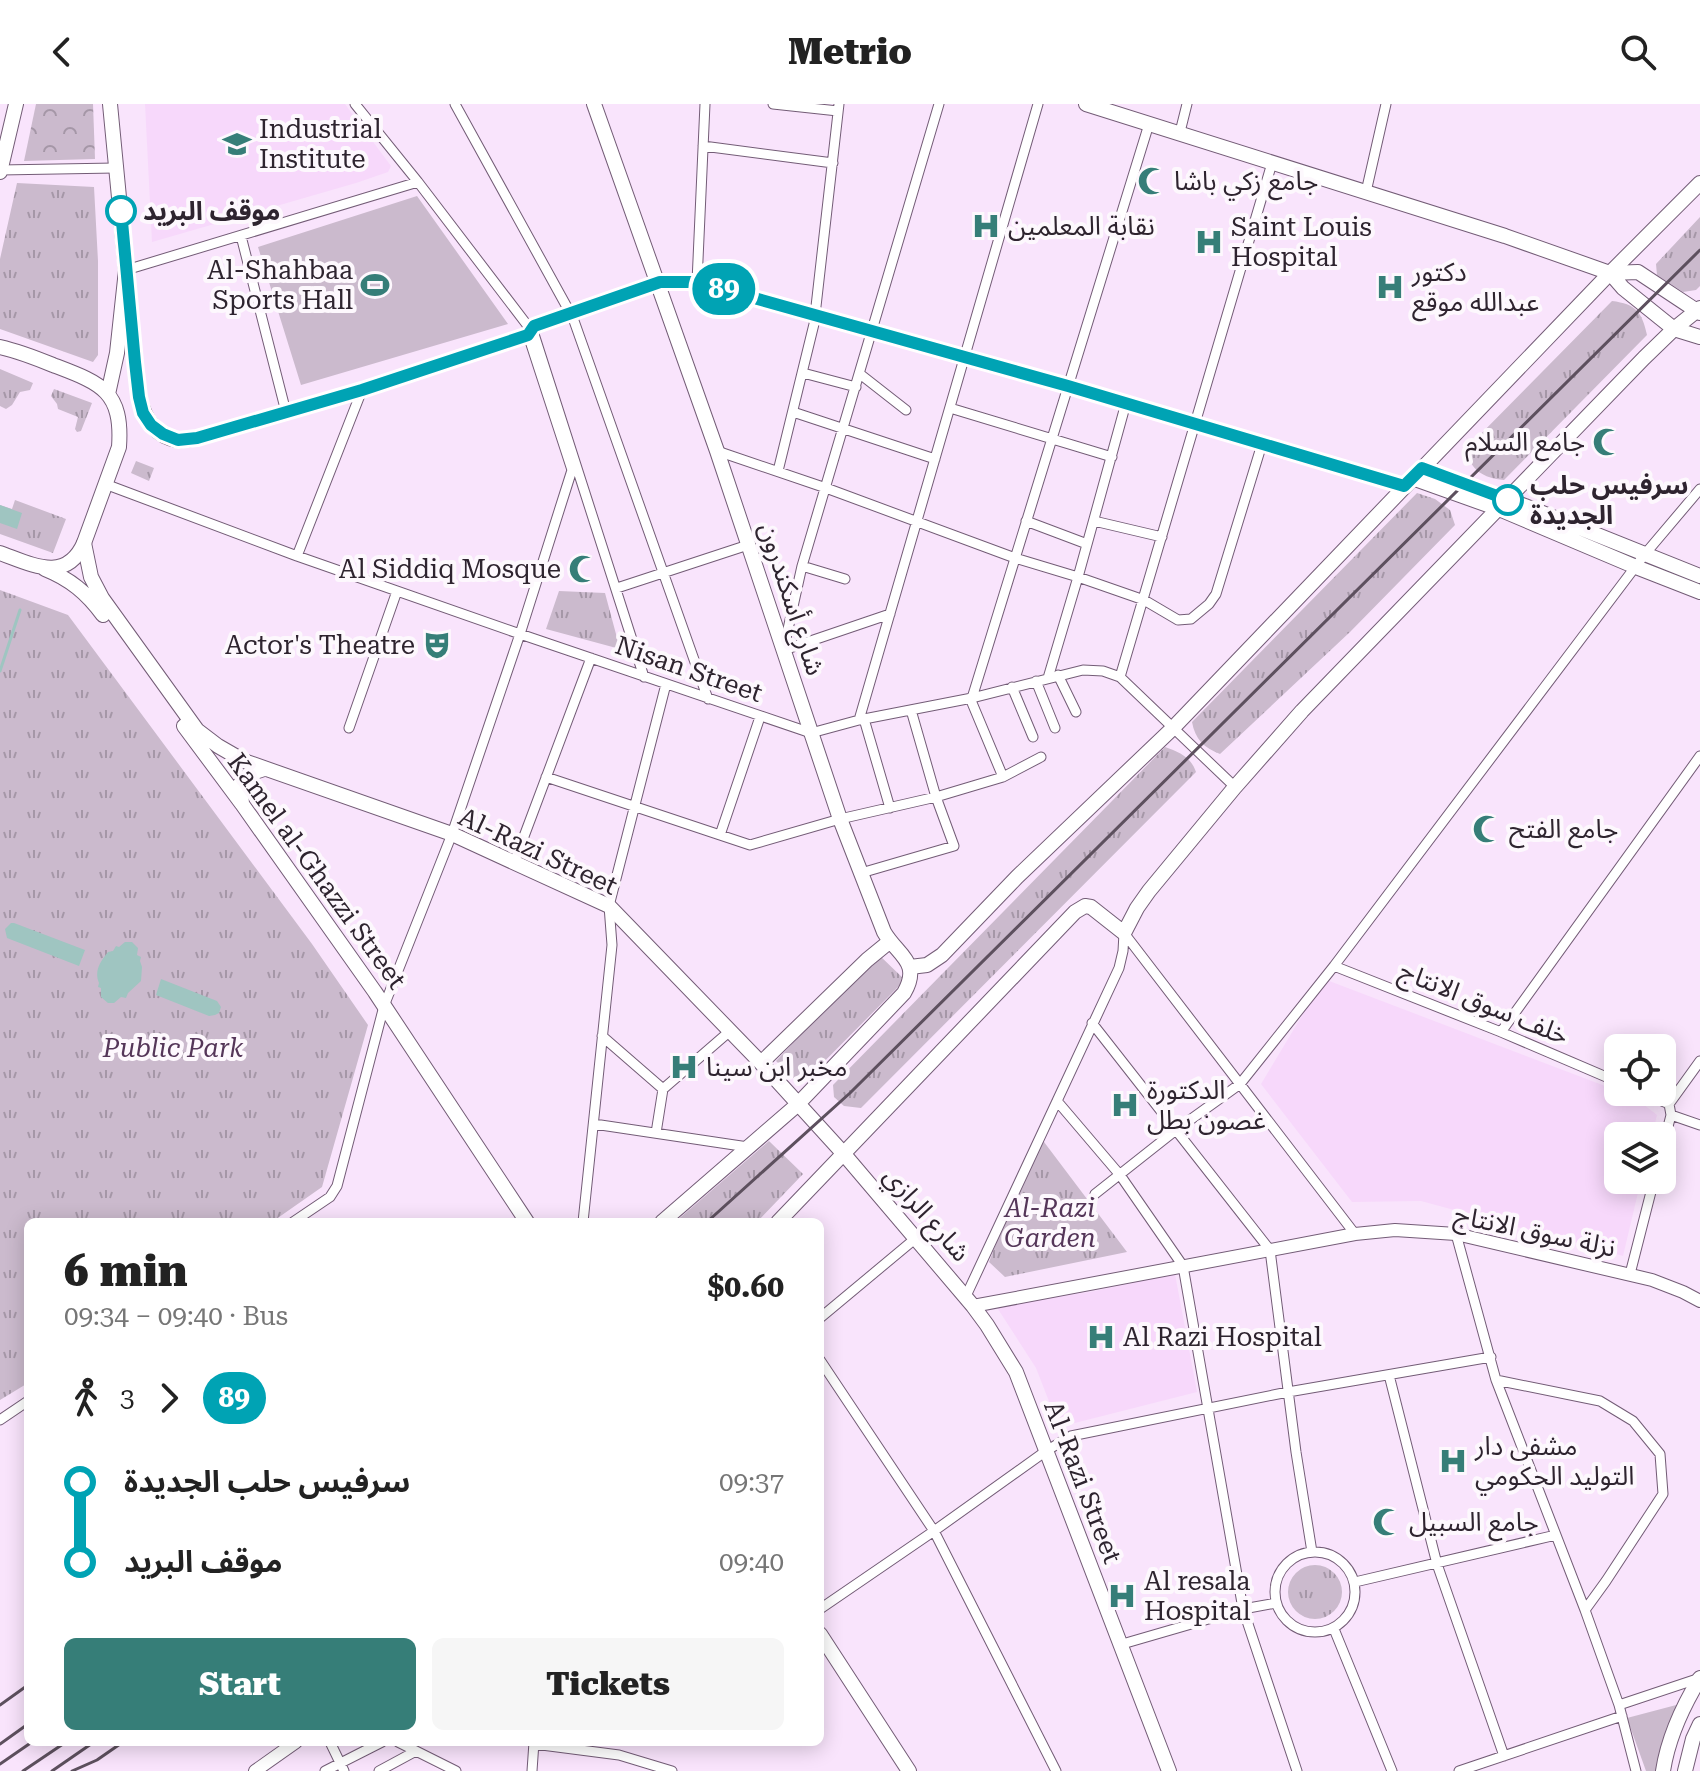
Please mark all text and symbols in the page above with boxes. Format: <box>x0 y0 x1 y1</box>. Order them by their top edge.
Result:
icon: back <box>40 30 84 74</box>
icon: search <box>1616 30 1660 74</box>
text: Metrio <box>788 31 912 73</box>
place label: Industrial Institute <box>259 114 382 174</box>
school or university icon: Industrial Institute <box>222 129 252 159</box>
mosque icon: جامع زكي باشا <box>1137 166 1167 196</box>
place label: جامع زكي باشا <box>1174 166 1318 201</box>
marker: موقف البريد <box>106 196 136 226</box>
place label: موقف البريد <box>143 196 280 226</box>
hospital icon: نقابة المعلمين <box>971 211 1001 241</box>
place label: نقابة المعلمين <box>1008 211 1155 241</box>
place label: Saint Louis Hospital <box>1231 212 1372 272</box>
hospital icon: Saint Louis Hospital <box>1194 227 1224 257</box>
place label: Al-Shahbaa Sports Hall <box>207 255 353 315</box>
place label: دكتور عبدالله موقع <box>1411 257 1539 322</box>
line badge: 89 <box>688 263 760 315</box>
sports icon: Al-Shahbaa Sports Hall <box>360 270 390 300</box>
text: 89 <box>708 272 740 305</box>
hospital icon: دكتور عبدالله موقع <box>1375 272 1405 302</box>
place label: جامع السلام <box>1465 427 1585 462</box>
mosque icon: جامع السلام <box>1592 427 1622 457</box>
place label: سرفيس حلب الجديدة <box>1530 470 1688 530</box>
marker: سرفيس حلب الجديدة <box>1493 485 1523 515</box>
street label: شارع أسكندرون <box>749 519 832 680</box>
place label: Al Siddiq Mosque <box>339 554 561 584</box>
mosque icon: Al Siddiq Mosque <box>568 554 598 584</box>
place label: Actor's Theatre <box>225 630 415 660</box>
theatre icon: Actor's Theatre <box>422 630 452 660</box>
street label: Nisan Street <box>612 630 767 708</box>
street label: Kamel al-Ghazzi Street <box>222 747 413 995</box>
street label: Al-Razi Street <box>454 801 622 901</box>
mosque icon: جامع الفتح <box>1472 814 1502 844</box>
place label: جامع الفتح <box>1509 814 1618 849</box>
street label: خلف سوق الانتاج <box>1394 955 1573 1054</box>
park label: Public Park <box>102 1033 244 1063</box>
map controls <box>1604 1034 1676 1194</box>
button: locate <box>1604 1034 1676 1106</box>
hospital icon: مخبر ابن سينا <box>669 1052 699 1082</box>
place label: مخبر ابن سينا <box>706 1052 847 1082</box>
place label: الدكتورة غصون بطل <box>1147 1075 1266 1135</box>
hospital icon: الدكتورة غصون بطل <box>1110 1090 1140 1120</box>
button: layers <box>1604 1122 1676 1194</box>
street label: شارع الرازي <box>874 1161 976 1271</box>
park label: Al-Razi Garden <box>1003 1193 1096 1253</box>
street label: نزلة سوق الانتاج <box>1451 1199 1618 1267</box>
text: 6 min <box>64 1245 188 1297</box>
text: $0.60 <box>707 1269 784 1304</box>
text: 09:34 – 09:40 · Bus <box>64 1301 288 1331</box>
hospital icon: Al Razi Hospital <box>1086 1322 1116 1352</box>
place label: Al Razi Hospital <box>1123 1322 1322 1352</box>
icon: walk <box>64 1376 108 1420</box>
icon: forward <box>147 1376 191 1420</box>
text: 89 <box>219 1381 250 1414</box>
text: 3 <box>120 1383 135 1413</box>
street label: Al-Razi Street <box>1038 1397 1128 1568</box>
place label: مشفى دار التوليد الحكومي <box>1474 1431 1635 1496</box>
hospital icon: مشفى دار التوليد الحكومي <box>1438 1446 1468 1476</box>
text: سرفيس حلب الجديدة <box>124 1464 410 1499</box>
text: 09:37 <box>719 1467 784 1497</box>
mosque icon: جامع السبيل <box>1372 1507 1402 1537</box>
place label: جامع السبيل <box>1409 1507 1539 1542</box>
text: موقف البريد <box>124 1544 283 1579</box>
text: 09:40 <box>719 1547 784 1577</box>
place label: Al resala Hospital <box>1144 1566 1251 1626</box>
hospital icon: Al resala Hospital <box>1107 1581 1137 1611</box>
button: Start <box>64 1638 416 1730</box>
button: Tickets <box>432 1638 784 1730</box>

